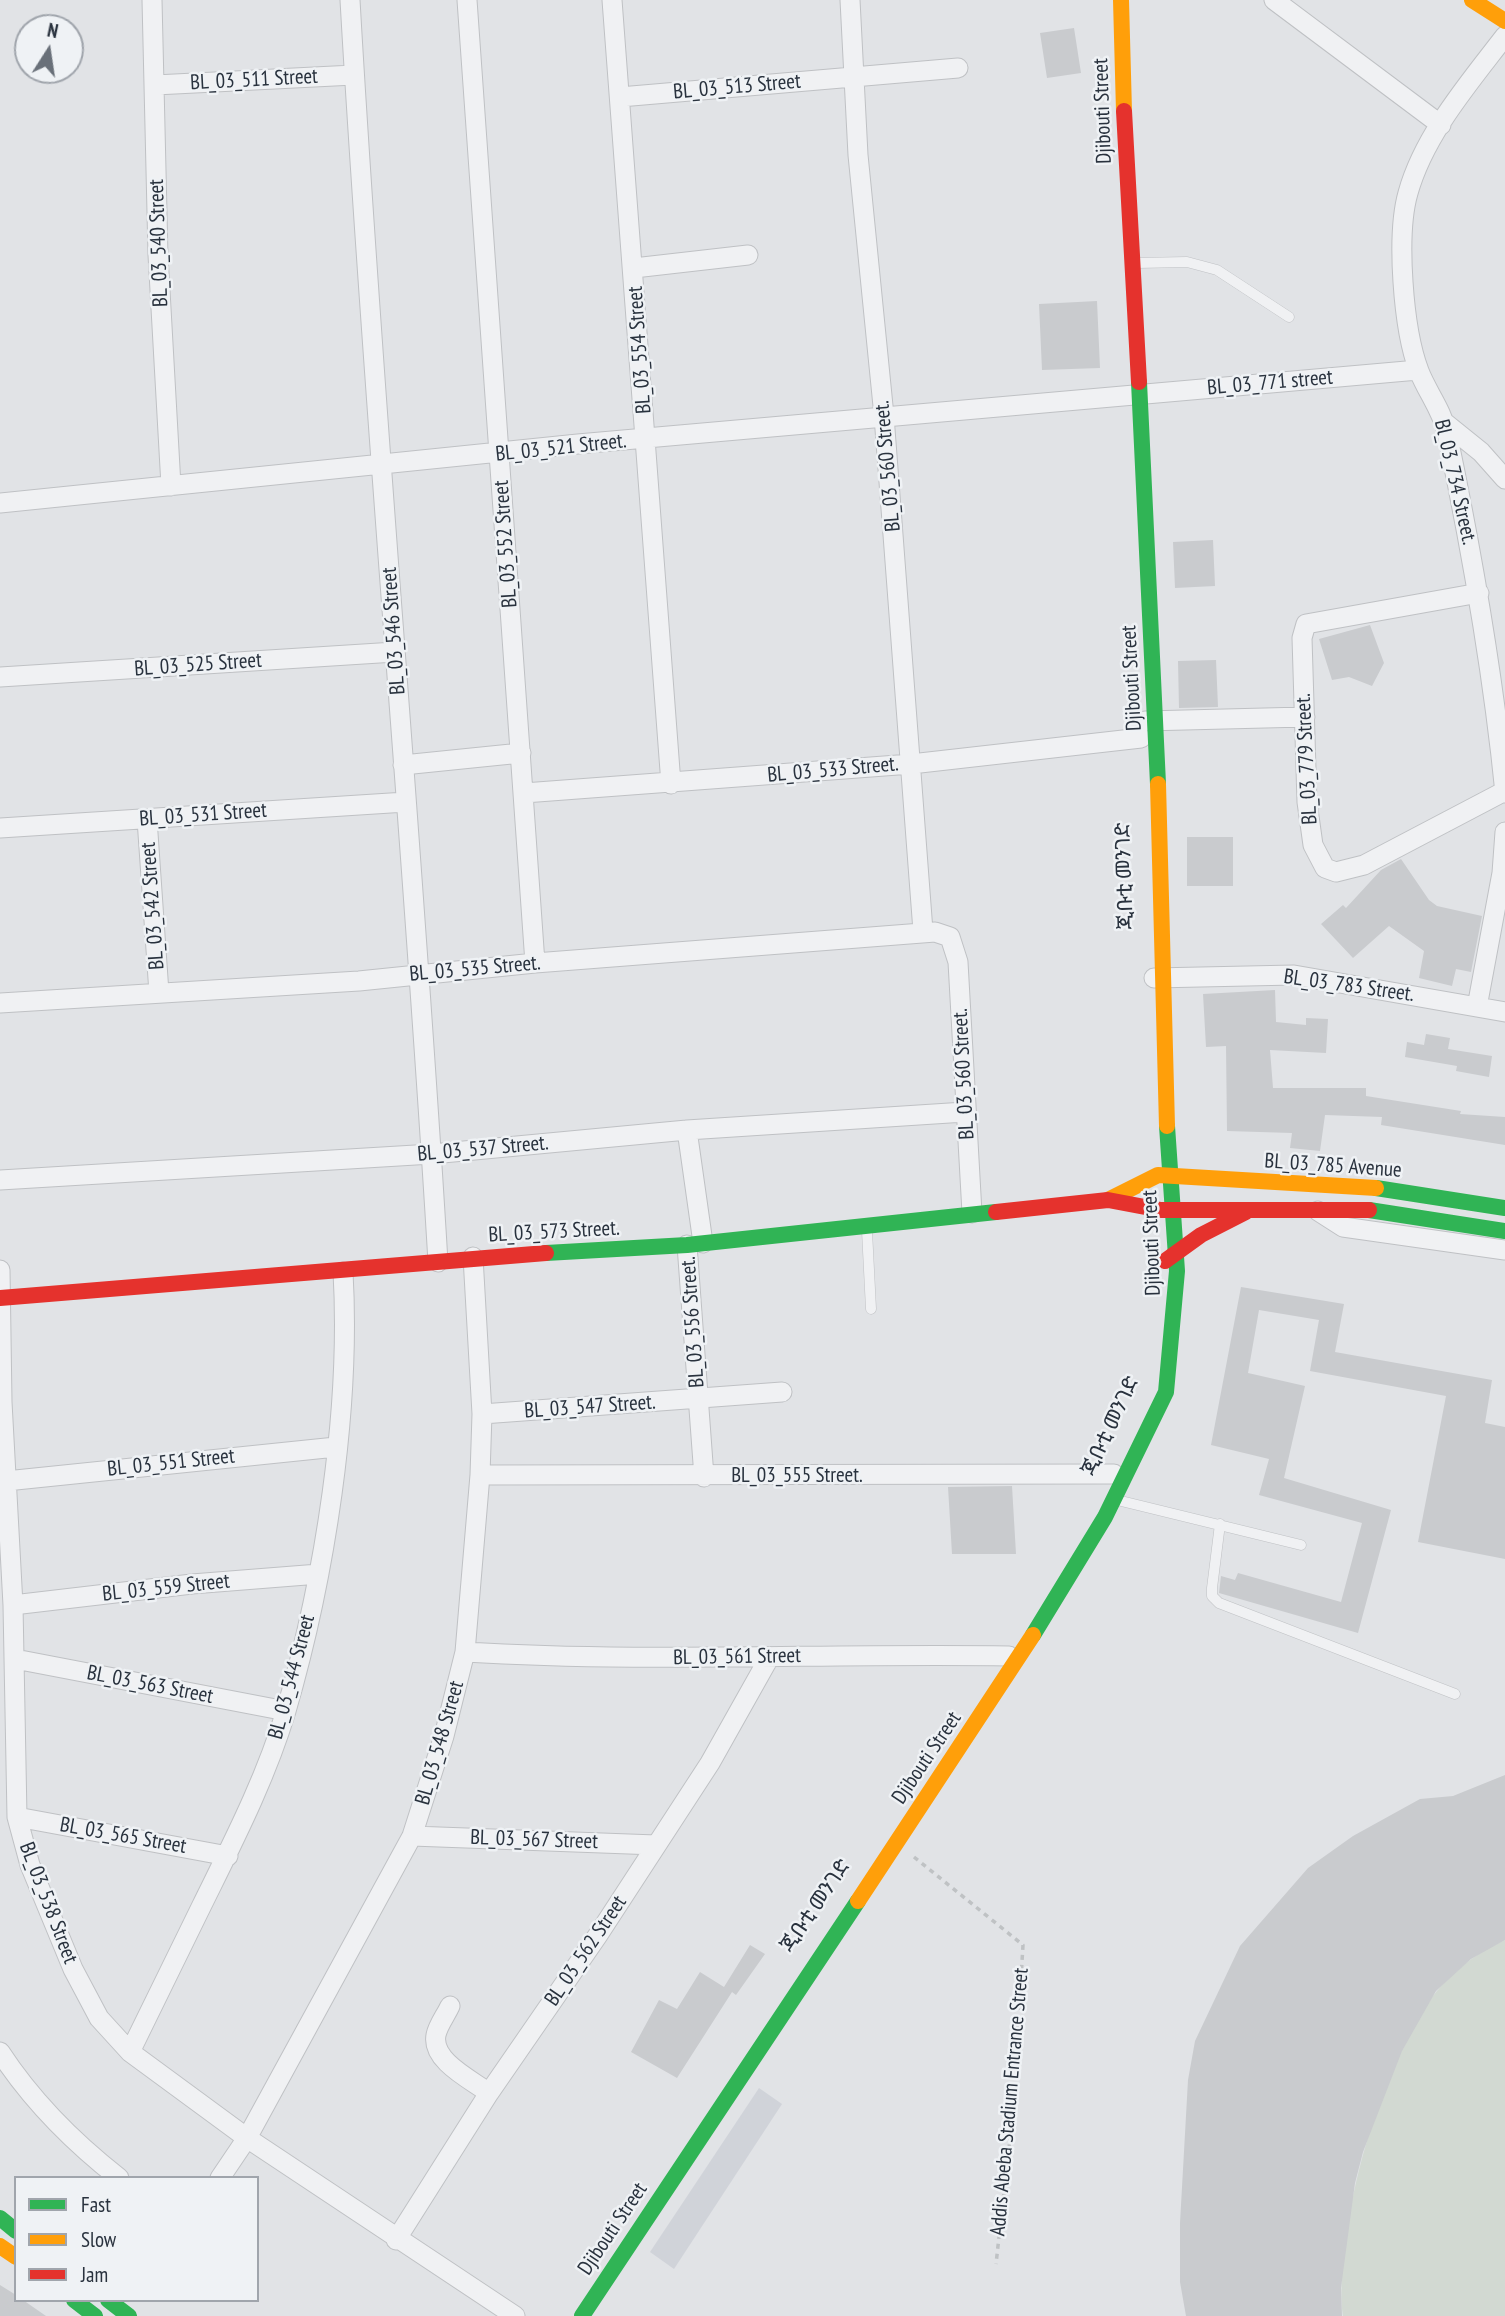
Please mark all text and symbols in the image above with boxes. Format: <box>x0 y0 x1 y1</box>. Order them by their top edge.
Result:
north arrow <box>14 14 84 84</box>
text: N <box>45 18 60 43</box>
street label: Djibouti Street <box>1089 58 1117 164</box>
street label: BL_03_511 Street <box>190 64 318 96</box>
street label: BL_03_513 Street <box>672 69 802 105</box>
street label: BL_03_540 Street <box>144 179 174 307</box>
street label: BL_03_554 Street <box>623 285 657 415</box>
street label: BL_03_771 street <box>1206 365 1334 401</box>
street label: BL_03_560 Street. <box>870 399 906 533</box>
street label: Bl_03_734 Street. <box>1428 417 1482 547</box>
street label: BL_03_521 Street. <box>494 429 628 467</box>
street label: BL_03_552 Street <box>489 479 523 609</box>
street label: BL_03_546 Street <box>377 566 411 696</box>
street label: Djibouti Street <box>1117 625 1147 731</box>
street label: BL_03_525 Street <box>133 648 263 682</box>
street label: BL_03_779 Street. <box>1291 693 1323 825</box>
street label: BL_03_533 Street. <box>766 752 900 788</box>
street label: BL_03_531 Street <box>138 798 268 832</box>
street label: ጂቡቲ መንገድ <box>1111 822 1139 930</box>
street label: BL_03_542 Street <box>136 841 170 971</box>
street label: BL_03_535 Street. <box>408 951 542 987</box>
street label: BL_03_783 Street. <box>1282 964 1416 1008</box>
street label: BL_03_560 Street. <box>948 1008 980 1140</box>
street label: BL_03_537 Street. <box>416 1131 550 1167</box>
street label: BL_03_785 Avenue <box>1264 1149 1402 1183</box>
street label: Djibouti Street <box>1138 1190 1166 1296</box>
street label: BL_03_573 Street. <box>488 1216 620 1248</box>
street label: BL_03_556 Street. <box>676 1256 710 1388</box>
street label: ጂቡቲ መንገድ <box>1077 1372 1145 1480</box>
street label: BL_03_547 Street. <box>524 1390 656 1424</box>
street label: BL_03_551 Street <box>106 1444 236 1482</box>
street label: BL_03_555 Street. <box>731 1463 863 1489</box>
street label: BL_03_559 Street <box>101 1569 231 1607</box>
street label: BL_03_544 Street <box>263 1612 321 1742</box>
street label: BL_03_561 Street <box>673 1643 801 1671</box>
street label: BL_03_563 Street <box>85 1660 215 1710</box>
street label: BL_03_548 Street <box>410 1678 470 1808</box>
street label: Djibouti Street <box>887 1707 967 1809</box>
street label: BL_03_565 Street <box>58 1812 188 1860</box>
street label: BL_03_567 Street <box>470 1825 598 1855</box>
street label: BL_03_538 Street <box>13 1839 83 1967</box>
street label: ጂቡቲ መንገድ <box>776 1855 856 1957</box>
street label: BL_03_562 Street <box>540 1891 632 2011</box>
street label: Addis Abeba Stadium Entrance Street <box>986 1967 1034 2237</box>
legend <box>14 2176 259 2302</box>
street label: Djibouti Street <box>573 2178 653 2280</box>
text: Fast <box>81 2191 111 2218</box>
text: Slow <box>81 2226 116 2253</box>
text: Jam <box>81 2261 108 2288</box>

